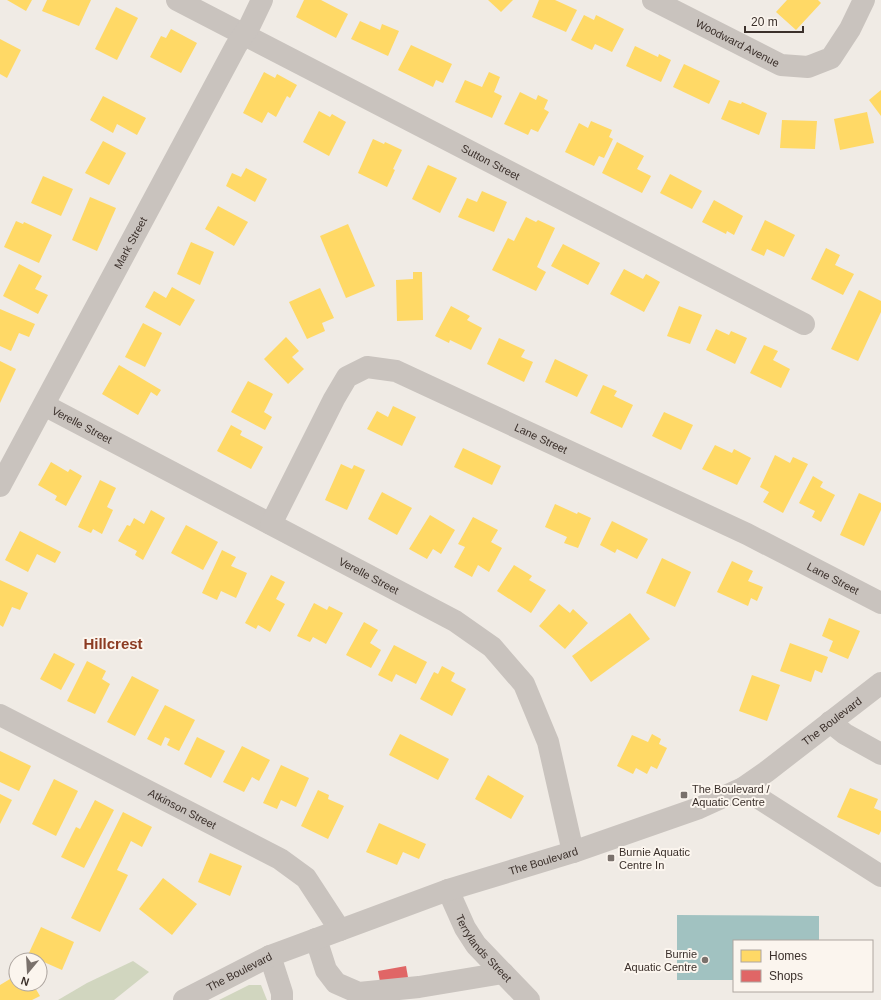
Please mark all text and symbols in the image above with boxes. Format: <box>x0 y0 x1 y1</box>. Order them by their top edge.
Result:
scale bar <box>745 8 803 34</box>
text: 20 m <box>751 15 778 29</box>
street label: Woodward Avenue <box>694 17 781 69</box>
street label: Sutton Street <box>459 142 522 182</box>
street label: Mark Street <box>112 215 149 271</box>
street label: Verelle Street <box>50 404 114 446</box>
street label: Lane Street <box>513 421 569 456</box>
street label: Verelle Street <box>337 555 401 596</box>
street label: Lane Street <box>805 560 861 597</box>
district label: Hillcrest <box>83 635 143 652</box>
street label: The Boulevard <box>800 694 864 748</box>
place label: The Boulevard / Aquatic Centre <box>692 783 771 808</box>
street label: Atkinson Street <box>146 786 218 831</box>
marker: The Boulevard / Aquatic Centre <box>679 790 689 800</box>
street label: The Boulevard <box>507 845 579 877</box>
place label: Burnie Aquatic Centre In <box>619 846 690 871</box>
marker: Burnie Aquatic Centre In <box>606 853 616 863</box>
street label: Terrylands Street <box>454 913 514 984</box>
legend <box>733 940 873 992</box>
place label: Burnie Aquatic Centre <box>624 948 697 973</box>
text: Homes <box>769 949 807 963</box>
street label: The Boulevard <box>205 950 274 993</box>
north arrow <box>8 952 48 992</box>
marker: Burnie Aquatic Centre <box>700 955 710 965</box>
text: Shops <box>769 969 803 983</box>
text: N <box>19 975 31 988</box>

